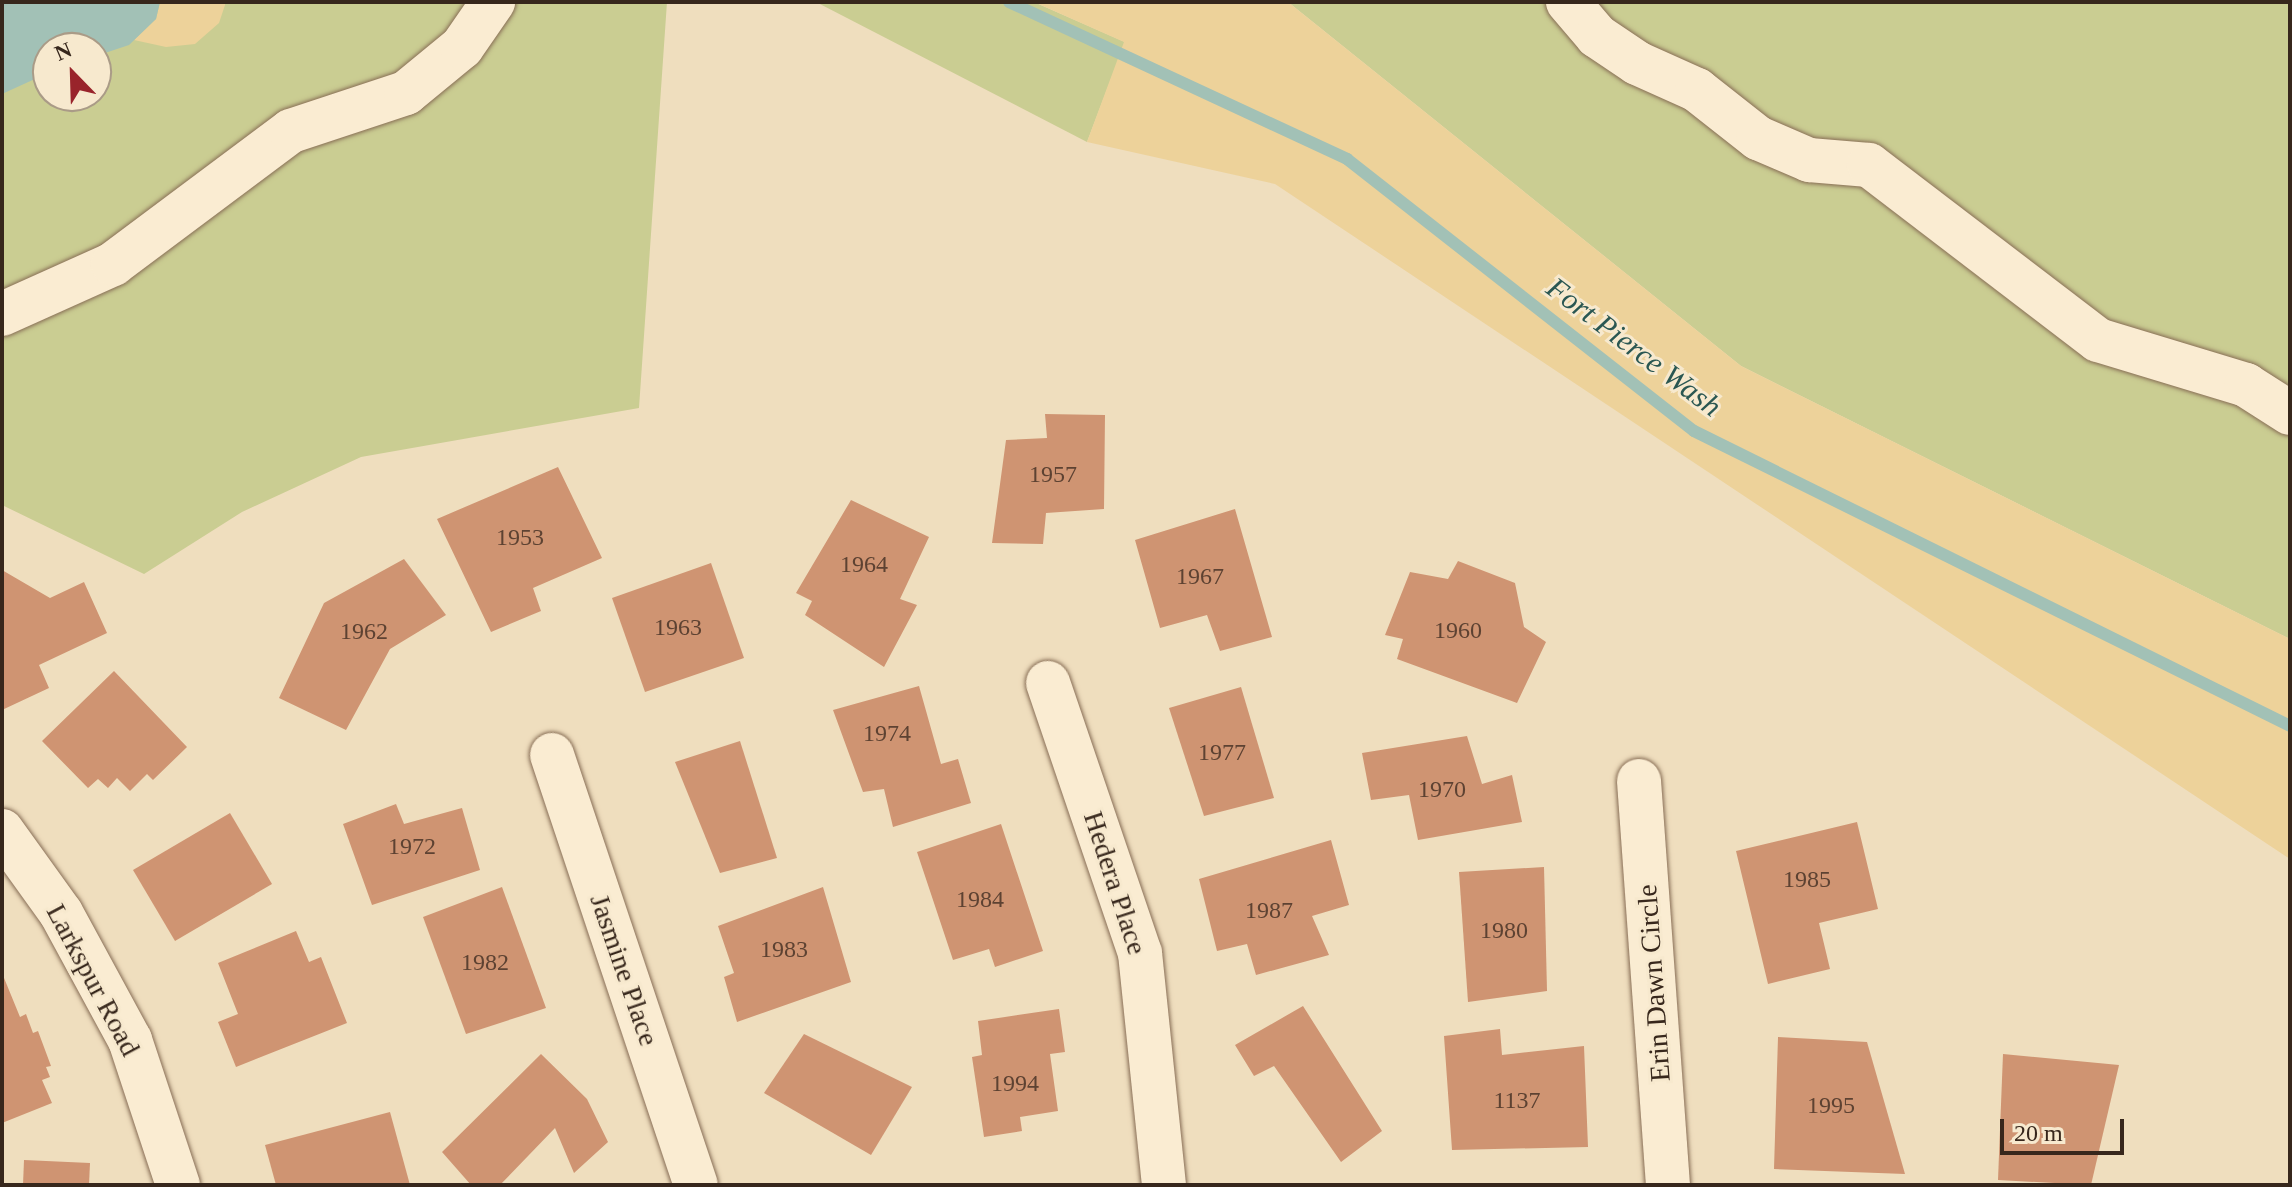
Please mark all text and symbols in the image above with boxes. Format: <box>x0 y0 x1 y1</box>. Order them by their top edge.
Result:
north arrow <box>32 32 112 112</box>
text: N <box>51 37 75 66</box>
water label: Fort Pierce Wash <box>1540 270 1728 424</box>
house number: 1957 <box>1029 461 1077 489</box>
house number: 1953 <box>496 524 544 552</box>
house number: 1964 <box>840 551 888 579</box>
house number: 1967 <box>1176 563 1224 591</box>
house number: 1963 <box>654 614 702 642</box>
house number: 1960 <box>1434 617 1482 645</box>
house number: 1962 <box>340 618 388 646</box>
house number: 1974 <box>863 720 911 748</box>
house number: 1977 <box>1198 739 1246 767</box>
house number: 1970 <box>1418 776 1466 804</box>
street label: Hedera Place <box>1076 807 1154 959</box>
house number: 1972 <box>388 833 436 861</box>
house number: 1985 <box>1783 866 1831 894</box>
street label: Erin Dawn Circle <box>1630 883 1678 1083</box>
house number: 1984 <box>956 886 1004 914</box>
street label: Jasmine Place <box>582 890 666 1050</box>
house number: 1987 <box>1245 897 1293 925</box>
street label: Larkspur Road <box>39 898 147 1062</box>
house number: 1980 <box>1480 917 1528 945</box>
house number: 1983 <box>760 936 808 964</box>
house number: 1982 <box>461 949 509 977</box>
house number: 1994 <box>991 1070 1039 1098</box>
house number: 1137 <box>1493 1087 1541 1115</box>
house number: 1995 <box>1807 1092 1855 1120</box>
scale bar <box>2004 1103 2128 1153</box>
text: 20 m <box>2014 1120 2063 1146</box>

